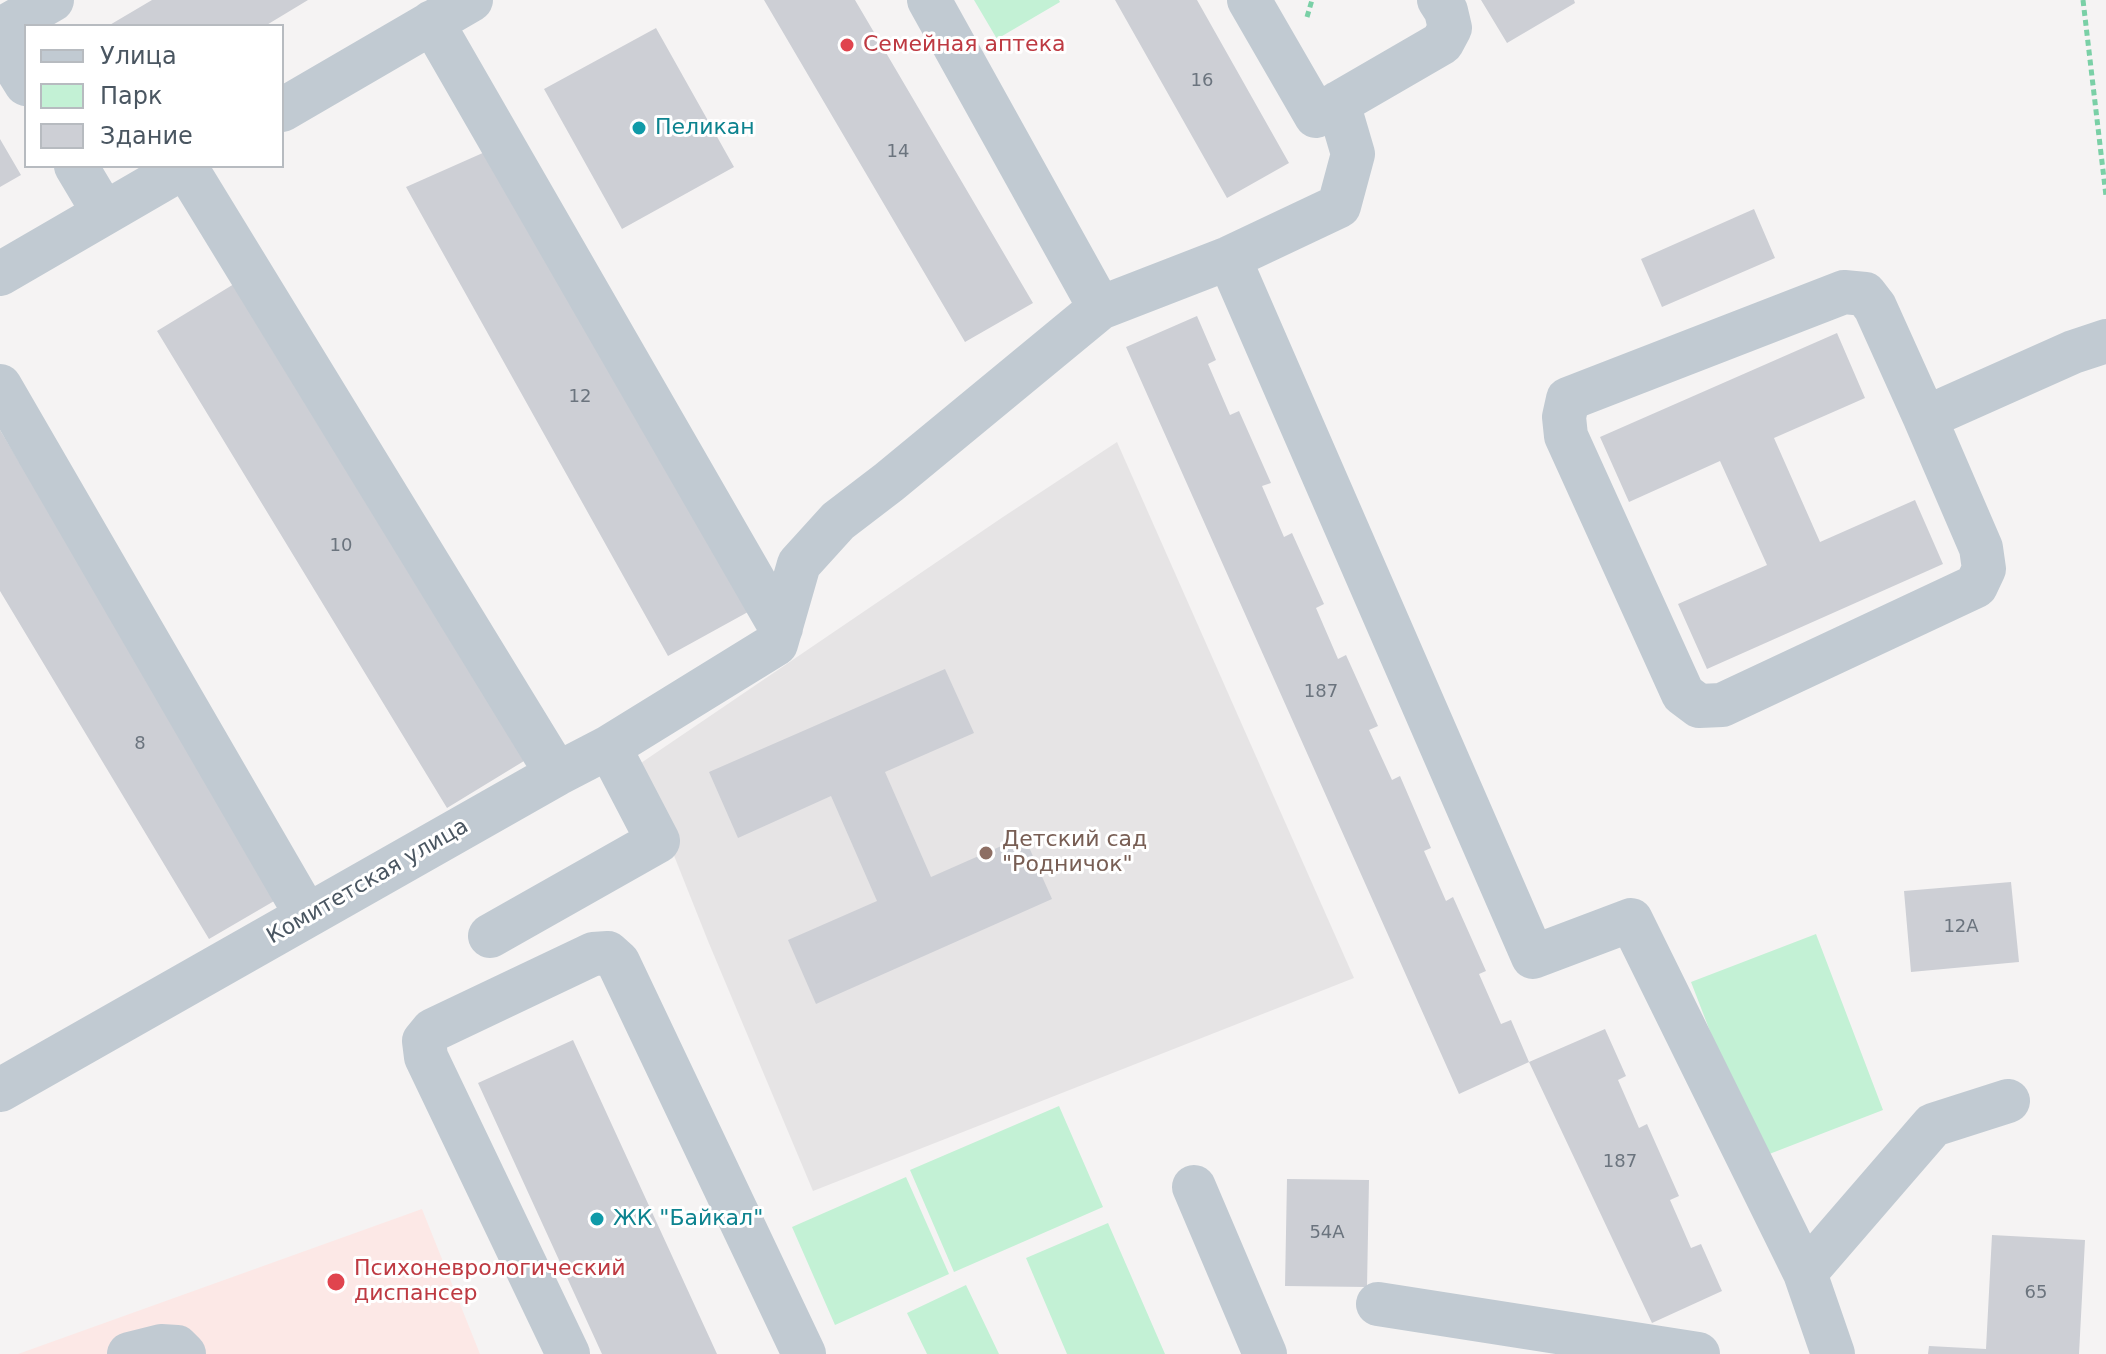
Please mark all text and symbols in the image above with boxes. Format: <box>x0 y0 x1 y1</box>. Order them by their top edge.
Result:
legend <box>24 24 284 168</box>
place label: Семейная аптека <box>863 32 1065 58</box>
marker: Семейная аптека <box>838 36 856 54</box>
text: Улица <box>100 42 177 70</box>
house number: 16 <box>1191 70 1213 92</box>
text: Парк <box>100 82 162 110</box>
place label: Пеликан <box>655 115 755 141</box>
marker: Пеликан <box>630 119 648 137</box>
text: Здание <box>100 122 193 150</box>
house number: 14 <box>887 141 909 163</box>
house number: 12 <box>569 386 591 408</box>
house number: 10 <box>330 535 352 557</box>
house number: 187 <box>1304 681 1338 703</box>
house number: 8 <box>134 733 146 755</box>
street label: Комитетская улица <box>263 814 473 950</box>
place label: Детский сад "Родничок" <box>1002 827 1147 878</box>
marker: Детский сад "Родничок" <box>977 844 995 862</box>
house number: 12А <box>1943 916 1979 938</box>
house number: 187 <box>1603 1151 1637 1173</box>
place label: ЖК "Байкал" <box>613 1206 763 1232</box>
marker: ЖК "Байкал" <box>588 1210 606 1228</box>
house number: 54А <box>1309 1222 1345 1244</box>
place label: Психоневрологический диспансер <box>354 1256 626 1308</box>
marker: Психоневрологический диспансер <box>325 1271 347 1293</box>
house number: 65 <box>2025 1282 2047 1304</box>

